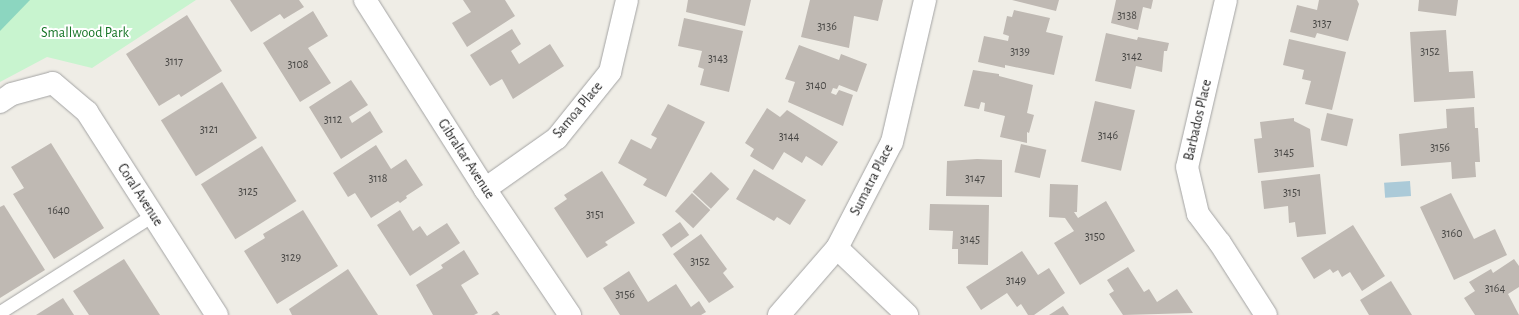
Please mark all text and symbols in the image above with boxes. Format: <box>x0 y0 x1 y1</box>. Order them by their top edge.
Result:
house number: 3138 <box>1117 9 1137 23</box>
house number: 3137 <box>1312 17 1332 31</box>
house number: 3136 <box>817 20 837 34</box>
park label: Smallwood Park <box>41 25 129 41</box>
house number: 3139 <box>1010 45 1030 59</box>
house number: 3152 <box>1420 45 1440 59</box>
house number: 3142 <box>1122 50 1142 64</box>
house number: 3143 <box>708 52 728 66</box>
house number: 3117 <box>165 55 183 69</box>
house number: 3108 <box>287 58 309 72</box>
street label: Samoa Place <box>550 78 606 142</box>
street label: Barbados Place <box>1181 78 1215 162</box>
house number: 3140 <box>805 79 827 93</box>
house number: 3112 <box>324 113 342 127</box>
street label: Gibraltar Avenue <box>434 116 498 202</box>
house number: 3121 <box>200 123 218 137</box>
house number: 3146 <box>1098 129 1118 143</box>
house number: 3144 <box>779 130 799 144</box>
street label: Sumatra Place <box>847 141 897 219</box>
house number: 3156 <box>1430 141 1450 155</box>
house number: 3145 <box>1274 146 1294 160</box>
street label: Coral Avenue <box>114 161 166 229</box>
house number: 3118 <box>369 172 387 186</box>
house number: 3147 <box>965 172 985 186</box>
house number: 3125 <box>238 185 258 199</box>
house number: 3151 <box>1283 186 1301 200</box>
house number: 1640 <box>48 204 70 218</box>
house number: 3151 <box>586 208 604 222</box>
house number: 3160 <box>1441 227 1463 241</box>
house number: 3150 <box>1085 230 1105 244</box>
house number: 3145 <box>960 233 980 247</box>
house number: 3129 <box>281 251 301 265</box>
house number: 3152 <box>690 255 710 269</box>
house number: 3149 <box>1006 274 1026 288</box>
house number: 3164 <box>1485 282 1505 296</box>
house number: 3156 <box>615 288 635 302</box>

